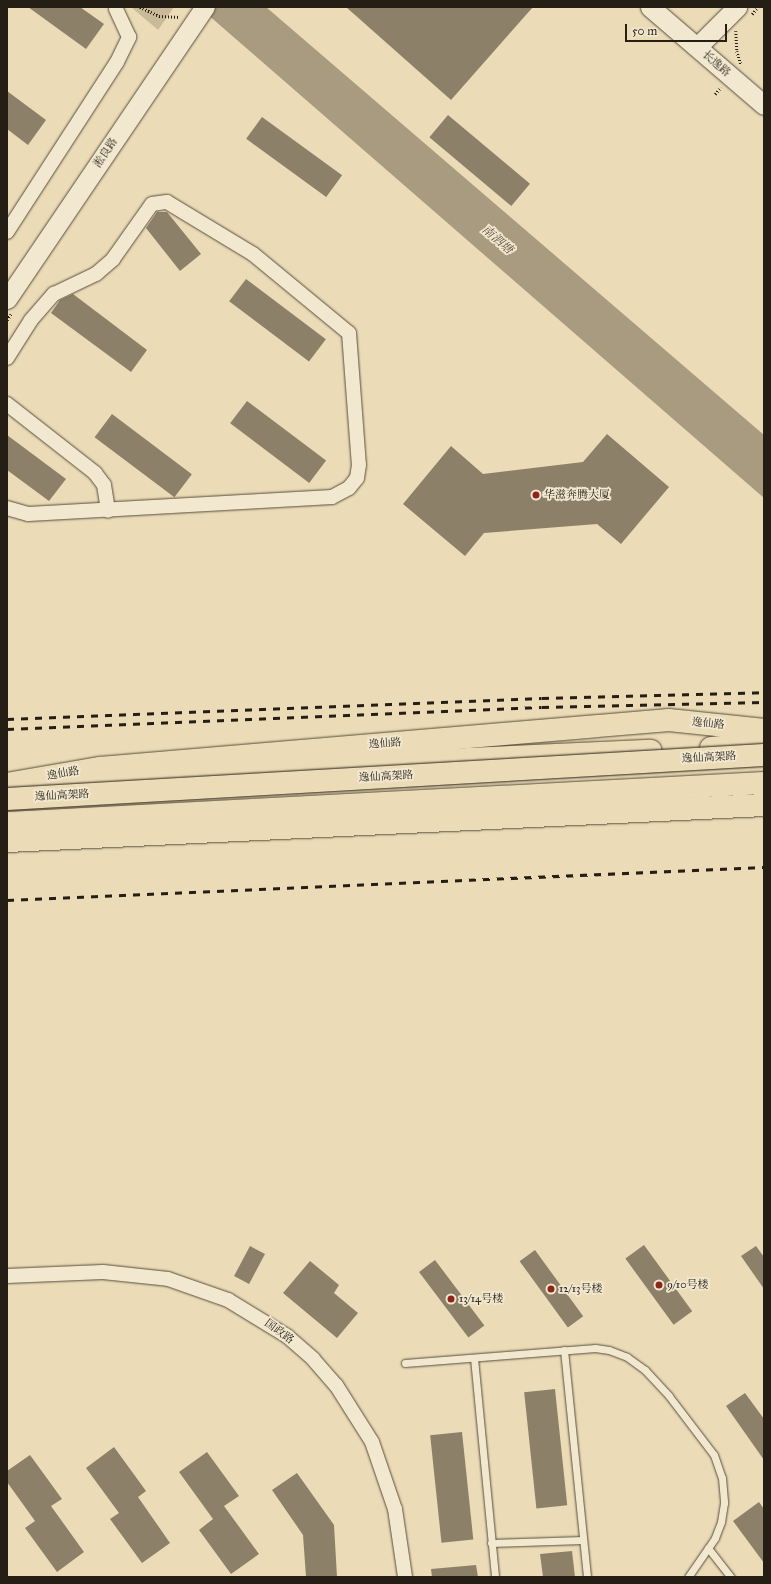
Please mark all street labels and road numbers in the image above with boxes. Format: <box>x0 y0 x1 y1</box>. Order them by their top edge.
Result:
street label: 长逸路 <box>699 48 733 80</box>
street label: 淞良路 <box>91 136 121 170</box>
street label: 逸仙路 <box>691 716 725 732</box>
street label: 逸仙路 <box>368 736 402 752</box>
street label: 逸仙高架路 <box>681 750 737 766</box>
street label: 逸仙路 <box>46 765 80 783</box>
street label: 逸仙高架路 <box>358 769 414 785</box>
street label: 逸仙高架路 <box>34 788 90 804</box>
street label: 国政路 <box>262 1317 296 1347</box>

